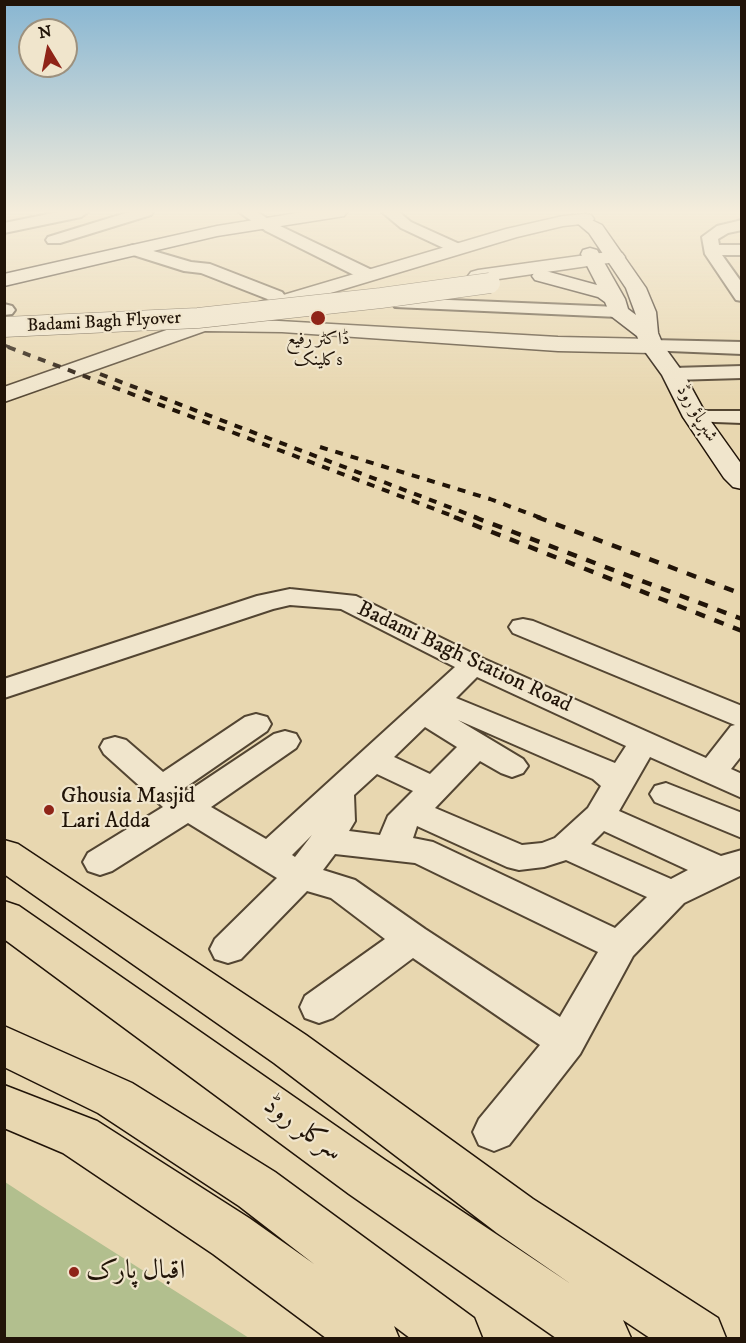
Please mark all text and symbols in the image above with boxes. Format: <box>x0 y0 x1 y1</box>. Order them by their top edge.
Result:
north arrow <box>18 18 78 78</box>
text: N <box>37 21 53 43</box>
street label: Badami Bagh Flyover <box>26 308 182 338</box>
marker: ڈاکٹر رفیع کلینکs <box>309 309 327 327</box>
place label: ڈاکٹر رفیع کلینکs <box>286 329 350 372</box>
street label: شېرپاؤ روڈ <box>671 382 721 446</box>
street label: Badami Bagh Station Road <box>352 597 576 719</box>
place label: Ghousia Masjid Lari Adda <box>61 784 195 836</box>
marker: Ghousia Masjid Lari Adda <box>42 803 56 817</box>
street label: سرکلر روڈ <box>256 1090 348 1170</box>
place label: اقبال پارک <box>86 1256 185 1288</box>
marker: اقبال پارک <box>67 1265 81 1279</box>

